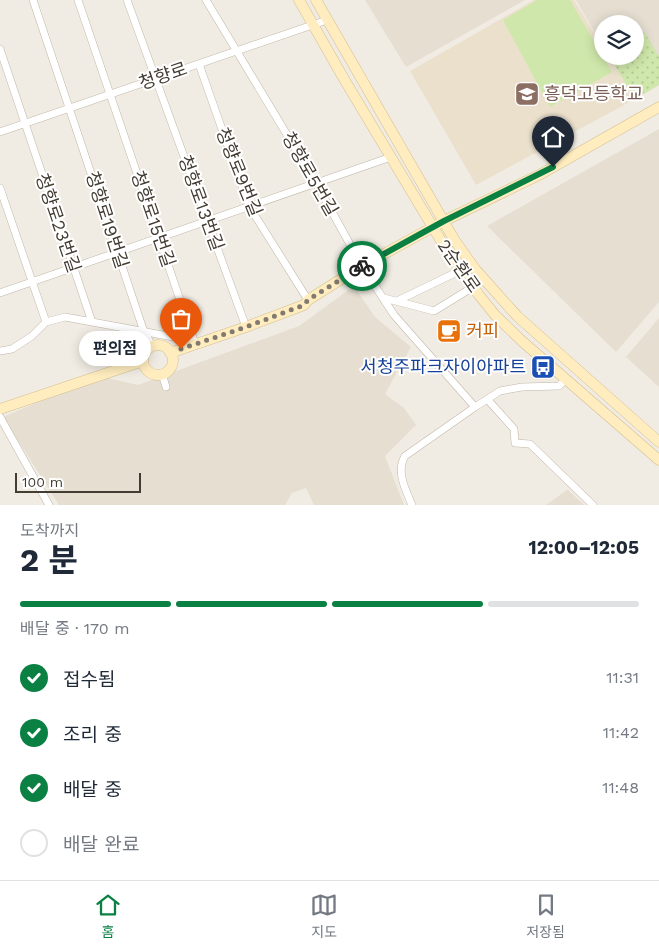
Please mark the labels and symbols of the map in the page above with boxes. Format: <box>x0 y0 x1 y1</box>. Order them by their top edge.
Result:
street label: 청향로 <box>136 58 190 94</box>
school or university icon: 흥덕고등학교 <box>514 81 540 107</box>
place label: 흥덕고등학교 <box>544 83 643 104</box>
pin <box>532 116 574 167</box>
street label: 청향로9번길 <box>212 124 267 219</box>
street label: 청향로5번길 <box>278 128 343 219</box>
street label: 청향로13번길 <box>174 152 228 254</box>
street label: 청향로15번길 <box>127 168 180 270</box>
street label: 청향로19번길 <box>82 169 133 271</box>
street label: 청향로23번길 <box>32 170 85 275</box>
street label: 2순환로 <box>434 235 485 296</box>
courier <box>337 241 387 291</box>
pin <box>160 298 202 349</box>
cafe icon: 커피 <box>436 318 462 344</box>
place label: 커피 <box>466 320 499 341</box>
callout: 편의점 <box>79 332 151 366</box>
bus stop icon: 서청주파크자이아파트 <box>530 354 556 380</box>
place label: 서청주파크자이아파트 <box>360 356 526 377</box>
scale bar <box>15 470 141 493</box>

